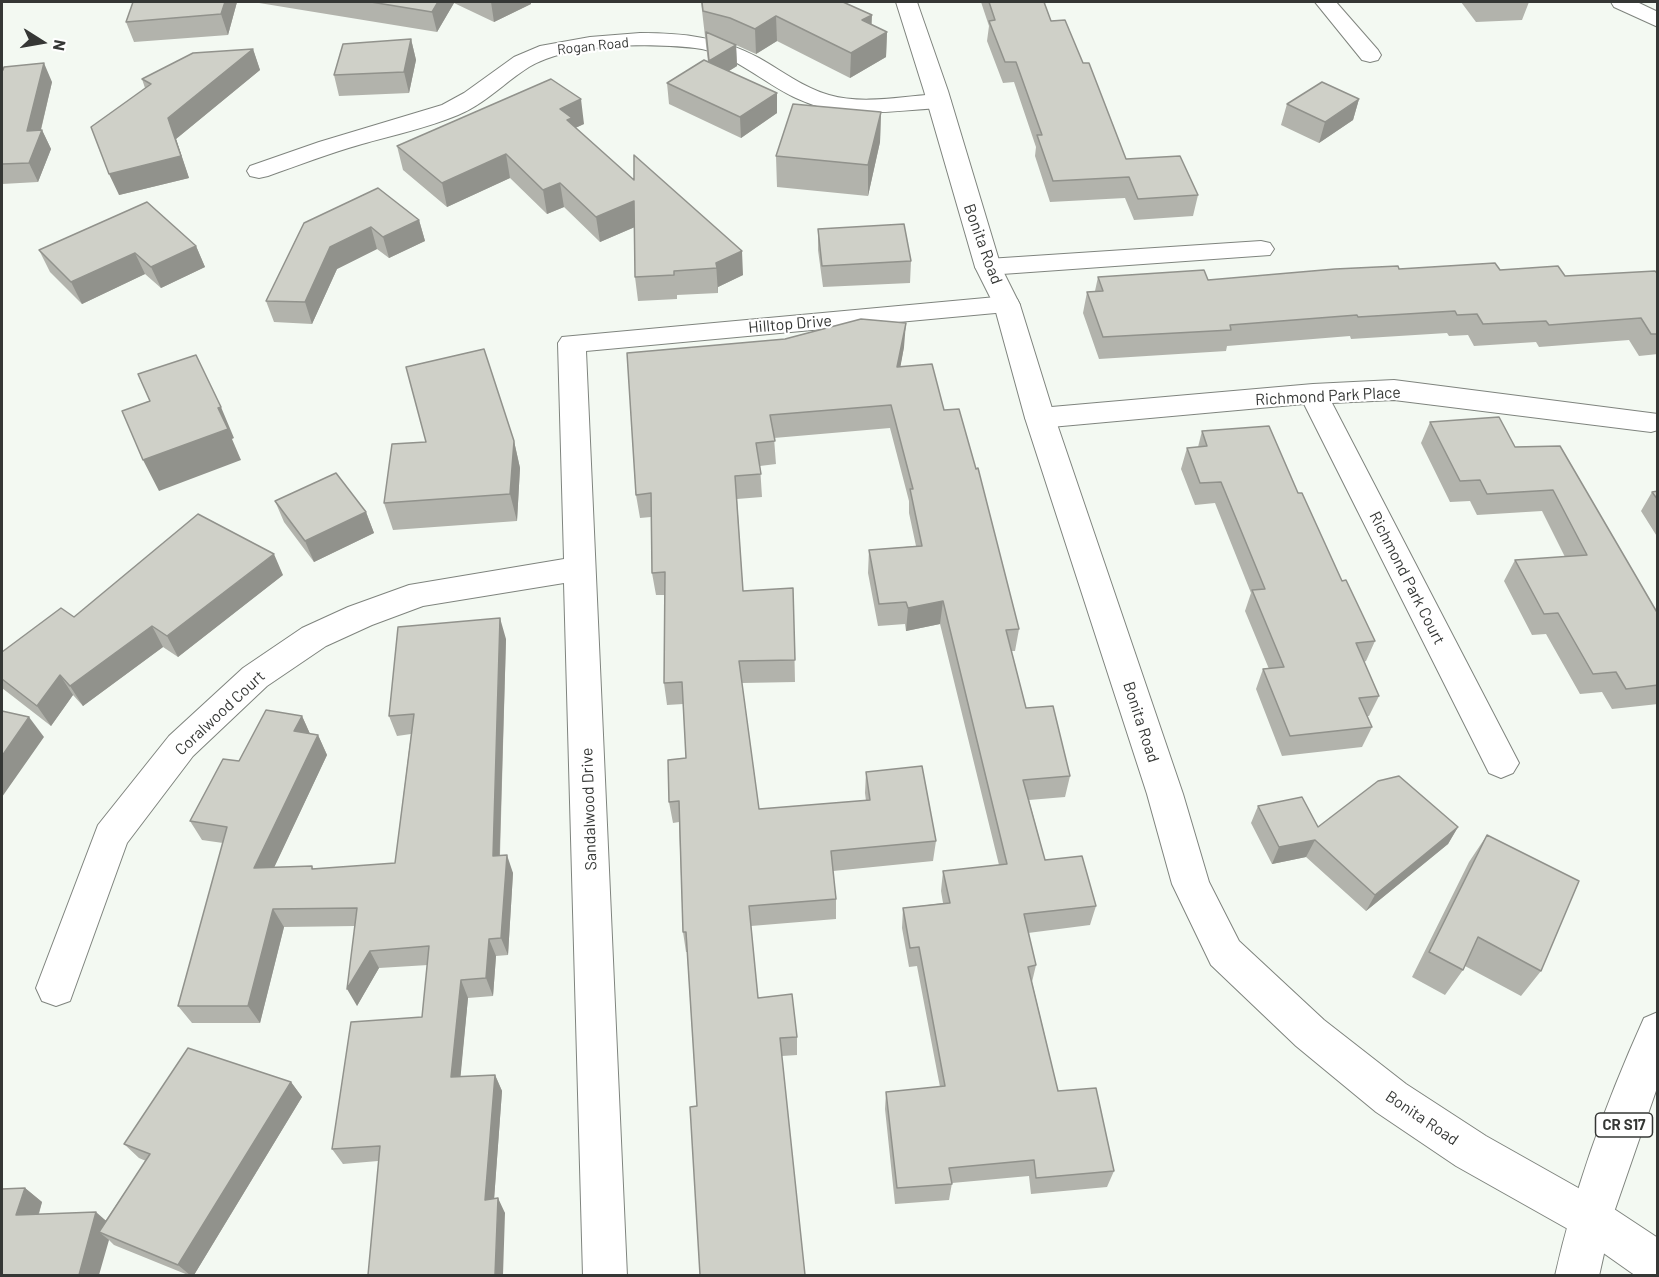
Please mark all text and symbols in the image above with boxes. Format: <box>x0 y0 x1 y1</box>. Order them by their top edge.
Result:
north arrow <box>12 12 72 72</box>
street label: Rogan Road <box>556 34 630 58</box>
text: N <box>50 38 71 53</box>
street label: Bonita Road <box>960 201 1006 287</box>
street label: Hilltop Drive <box>747 311 833 337</box>
street label: Richmond Park Place <box>1255 383 1401 409</box>
street label: Richmond Park Court <box>1365 508 1449 648</box>
street label: Coralwood Court <box>171 667 269 759</box>
street label: Bonita Road <box>1119 679 1163 765</box>
street label: Sandalwood Drive <box>577 747 601 871</box>
street label: Bonita Road <box>1382 1087 1462 1149</box>
road number: CR S17 <box>1596 1113 1652 1137</box>

